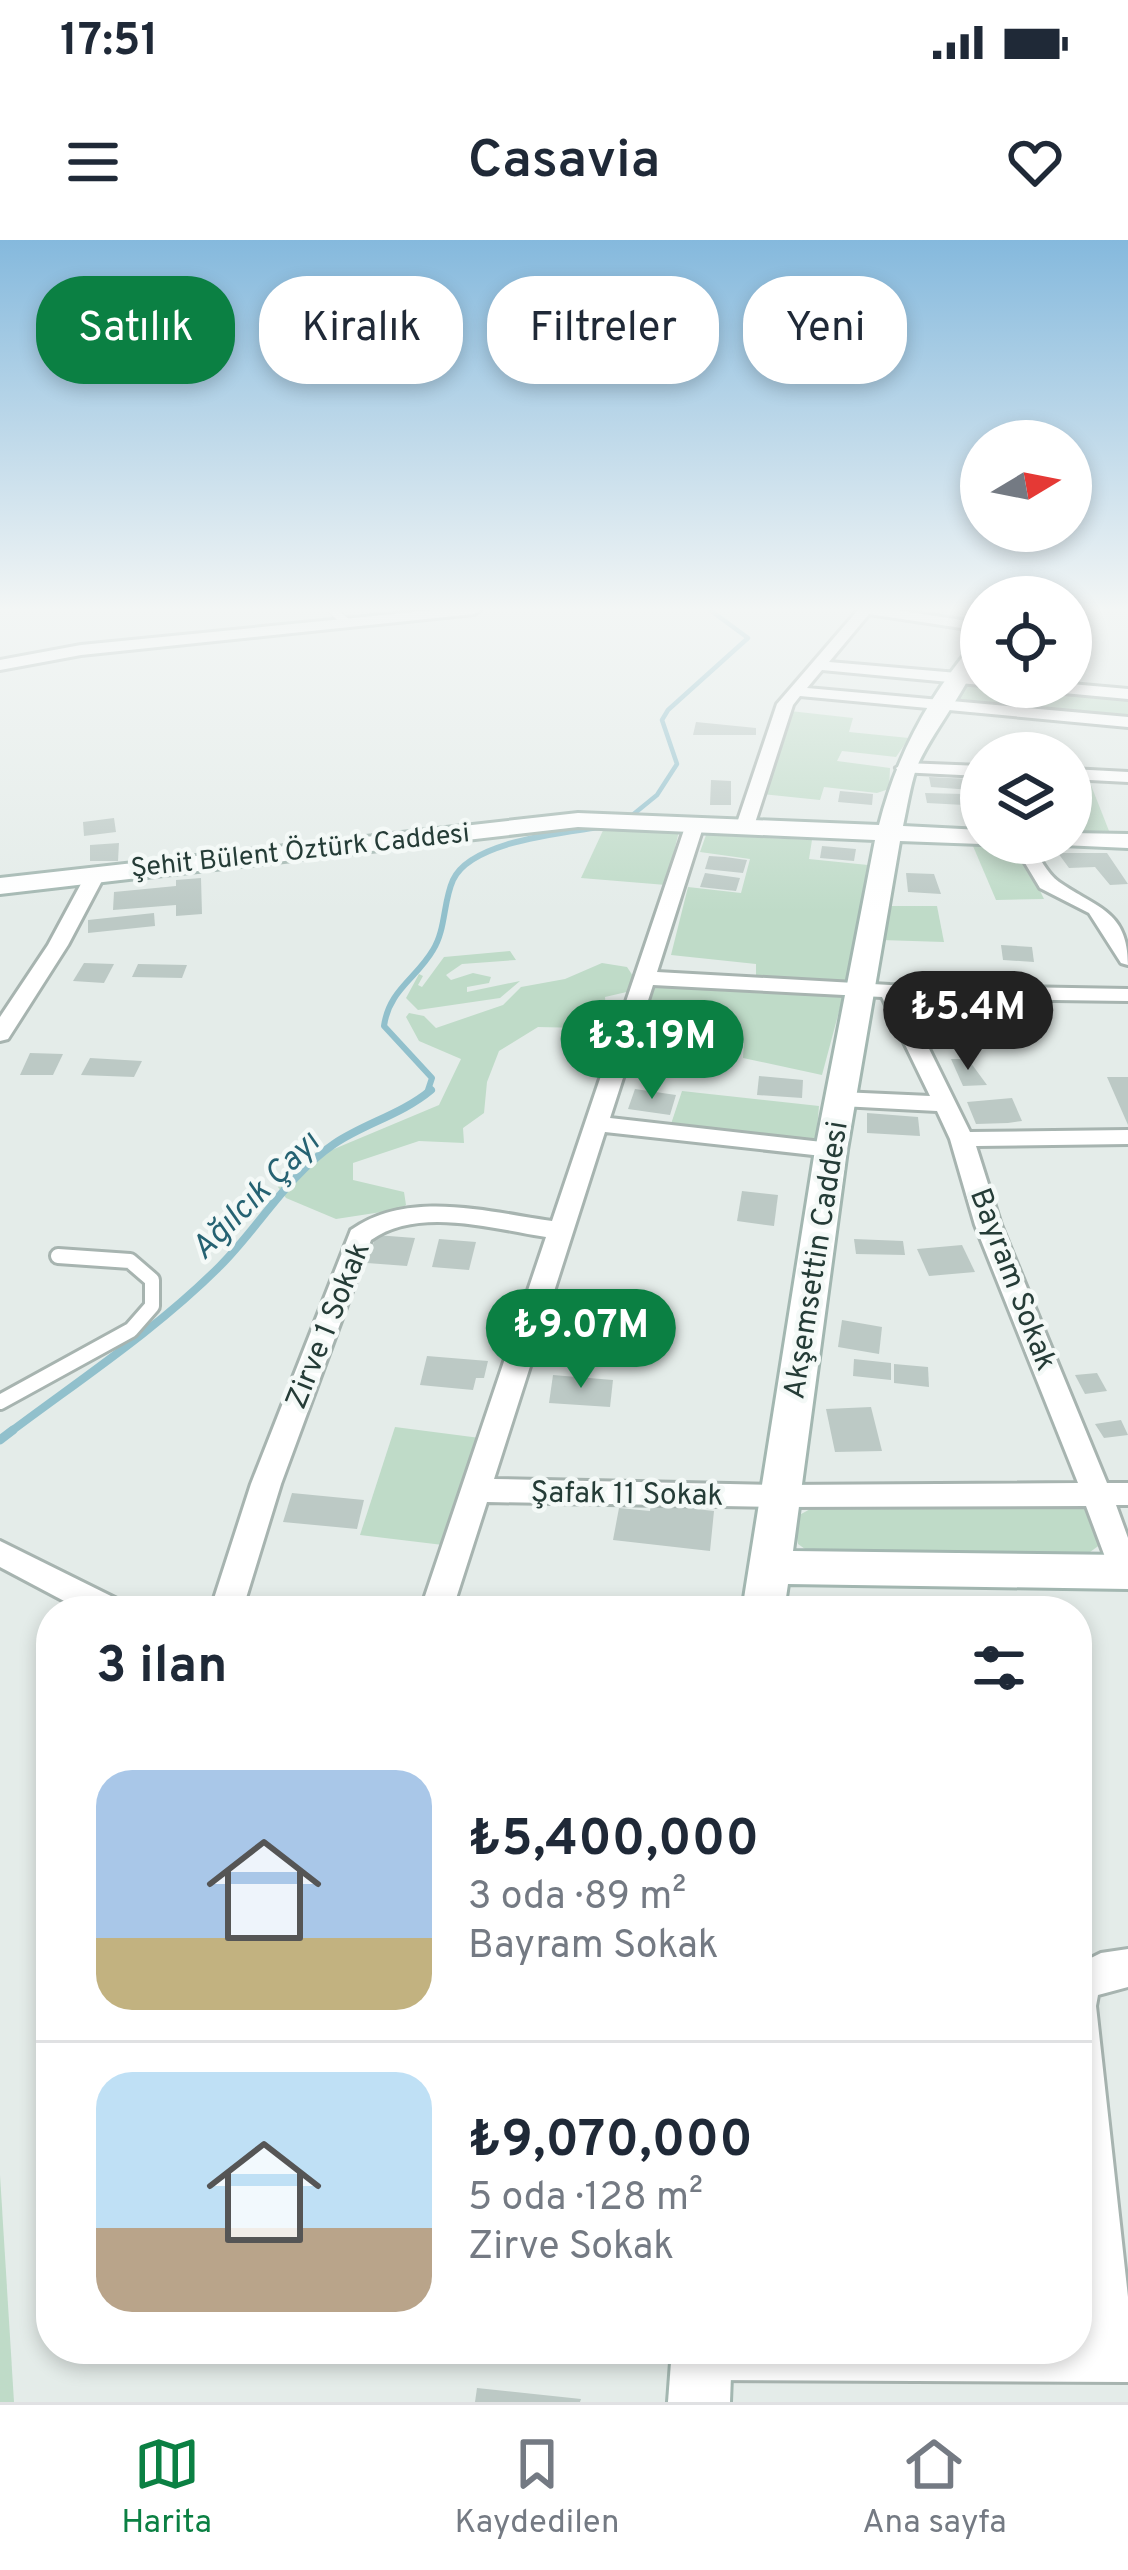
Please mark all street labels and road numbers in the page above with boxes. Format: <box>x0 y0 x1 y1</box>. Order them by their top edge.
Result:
street label: Şehit Bülent Öztürk Caddesi <box>129 817 471 887</box>
street label: Akşemsettin Caddesi <box>777 1119 858 1402</box>
street label: Bayram Sokak <box>960 1183 1063 1376</box>
street label: Zirve 1 Sokak <box>279 1237 380 1415</box>
street label: Şafak 11 Sokak <box>530 1475 724 1516</box>

